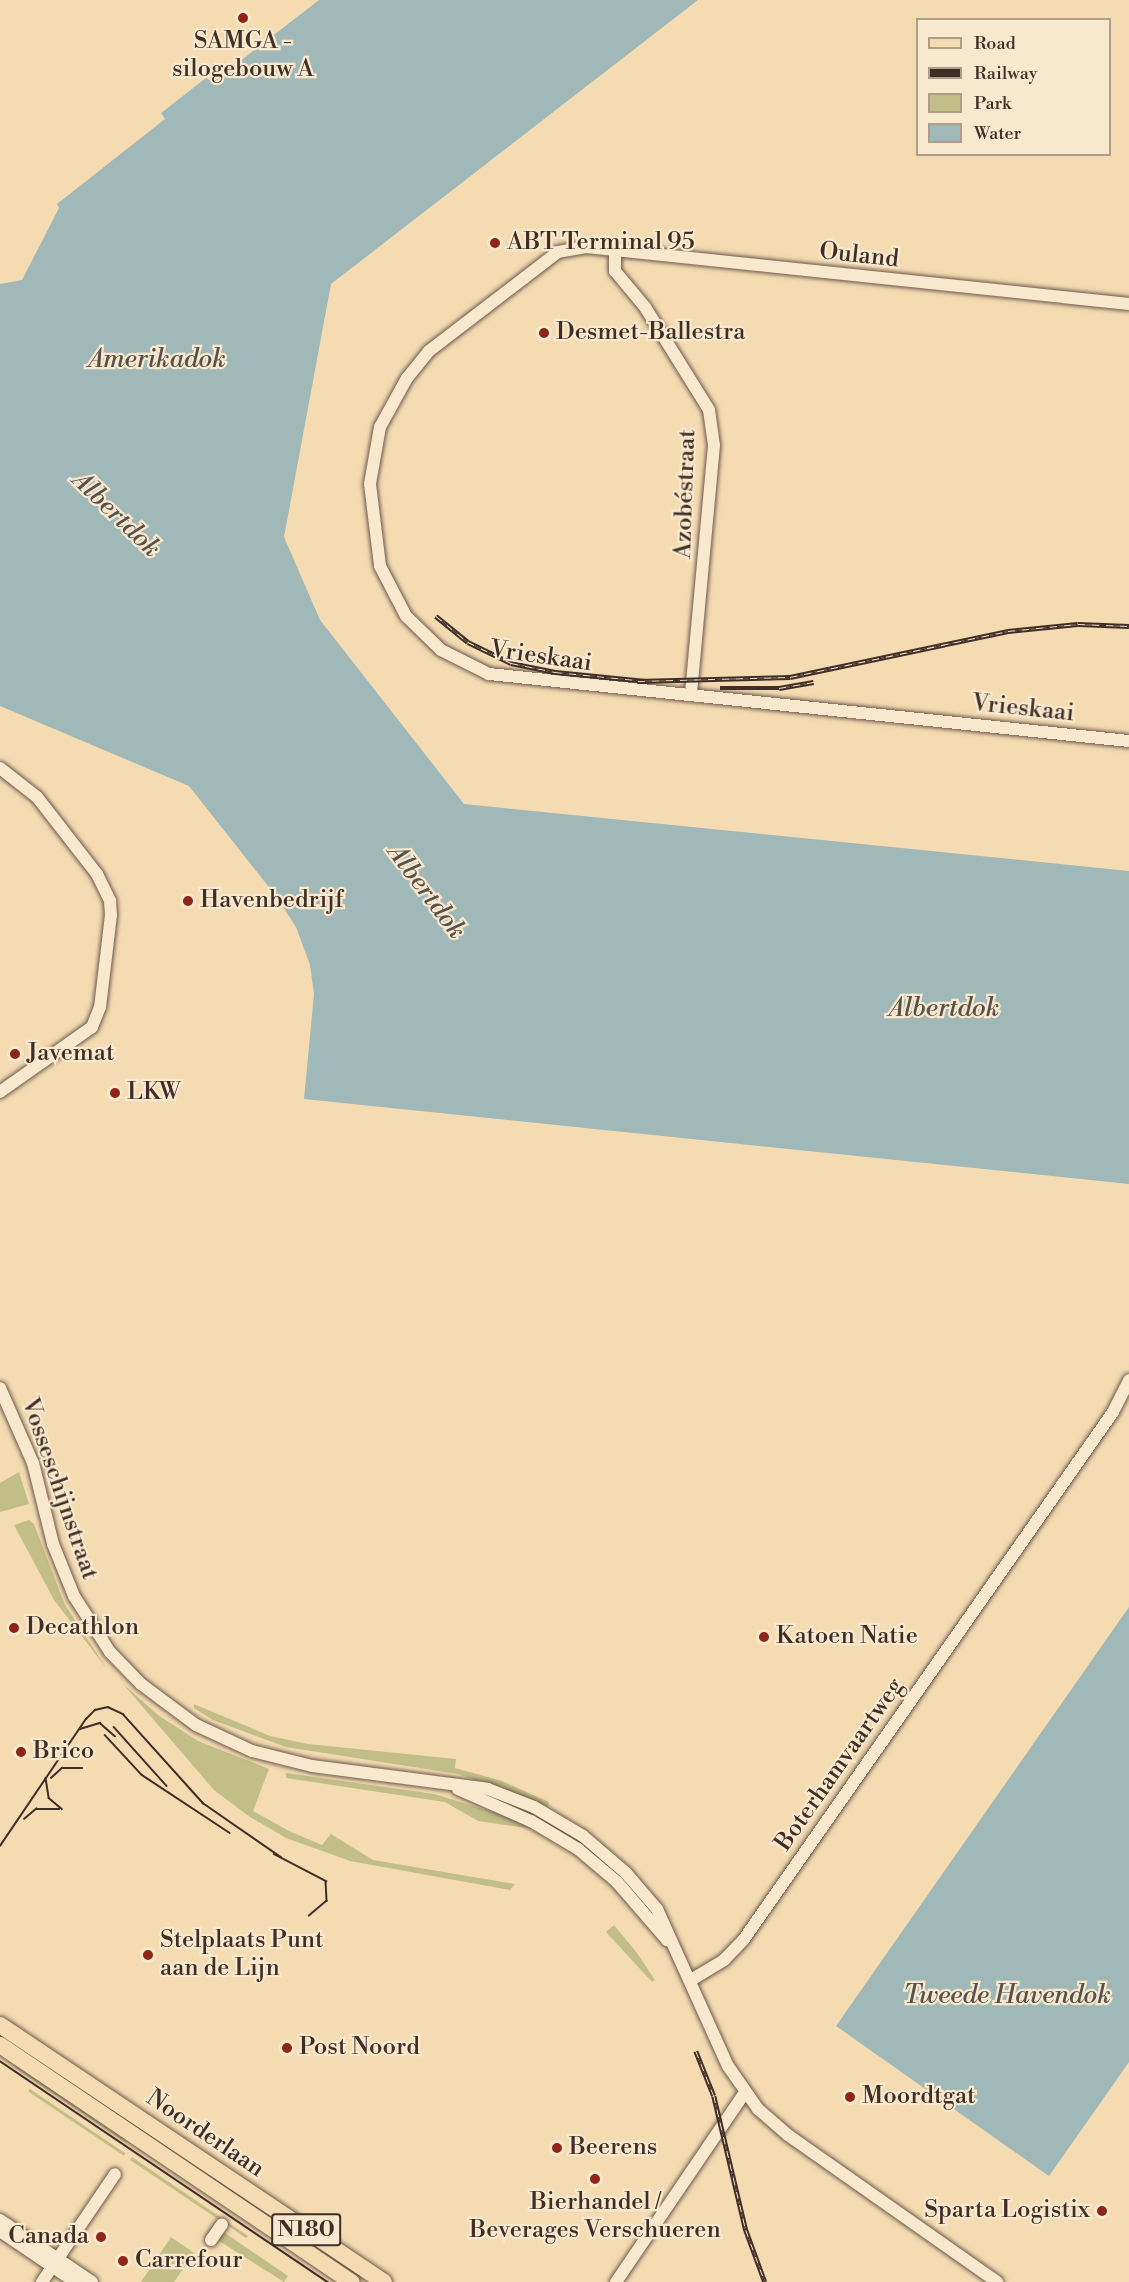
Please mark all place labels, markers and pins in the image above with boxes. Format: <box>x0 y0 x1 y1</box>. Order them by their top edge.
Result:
marker: SAMGA - silogebouw A <box>236 11 250 25</box>
place label: SAMGA - silogebouw A <box>172 28 314 84</box>
place label: ABT Terminal 95 <box>507 229 695 257</box>
marker: ABT Terminal 95 <box>488 236 502 250</box>
place label: Desmet-Ballestra <box>556 319 745 347</box>
marker: Desmet-Ballestra <box>537 326 551 340</box>
place label: Havenbedrijf <box>200 887 343 915</box>
marker: Havenbedrijf <box>181 894 195 908</box>
place label: Javemat <box>27 1040 114 1068</box>
marker: Javemat <box>8 1047 22 1061</box>
place label: LKW <box>127 1079 181 1107</box>
marker: LKW <box>108 1086 122 1100</box>
place label: Decathlon <box>26 1614 139 1642</box>
marker: Decathlon <box>7 1621 21 1635</box>
place label: Katoen Natie <box>776 1623 918 1651</box>
marker: Katoen Natie <box>757 1630 771 1644</box>
place label: Brico <box>33 1738 94 1766</box>
marker: Brico <box>14 1745 28 1759</box>
place label: Stelplaats Punt aan de Lijn <box>160 1927 324 1983</box>
marker: Stelplaats Punt aan de Lijn <box>141 1948 155 1962</box>
place label: Post Noord <box>299 2034 420 2062</box>
marker: Post Noord <box>280 2041 294 2055</box>
place label: Moordtgat <box>862 2083 976 2111</box>
marker: Moordtgat <box>843 2090 857 2104</box>
place label: Beerens <box>569 2134 657 2162</box>
marker: Beerens <box>550 2141 564 2155</box>
marker: Bierhandel / Beverages Verschueren <box>588 2172 602 2186</box>
place label: Bierhandel / Beverages Verschueren <box>469 2189 721 2245</box>
place label: Sparta Logistix <box>924 2197 1090 2225</box>
marker: Sparta Logistix <box>1095 2204 1109 2218</box>
place label: Canada <box>8 2223 89 2251</box>
marker: Canada <box>94 2230 108 2244</box>
place label: Carrefour <box>135 2247 243 2275</box>
marker: Carrefour <box>116 2254 130 2268</box>

